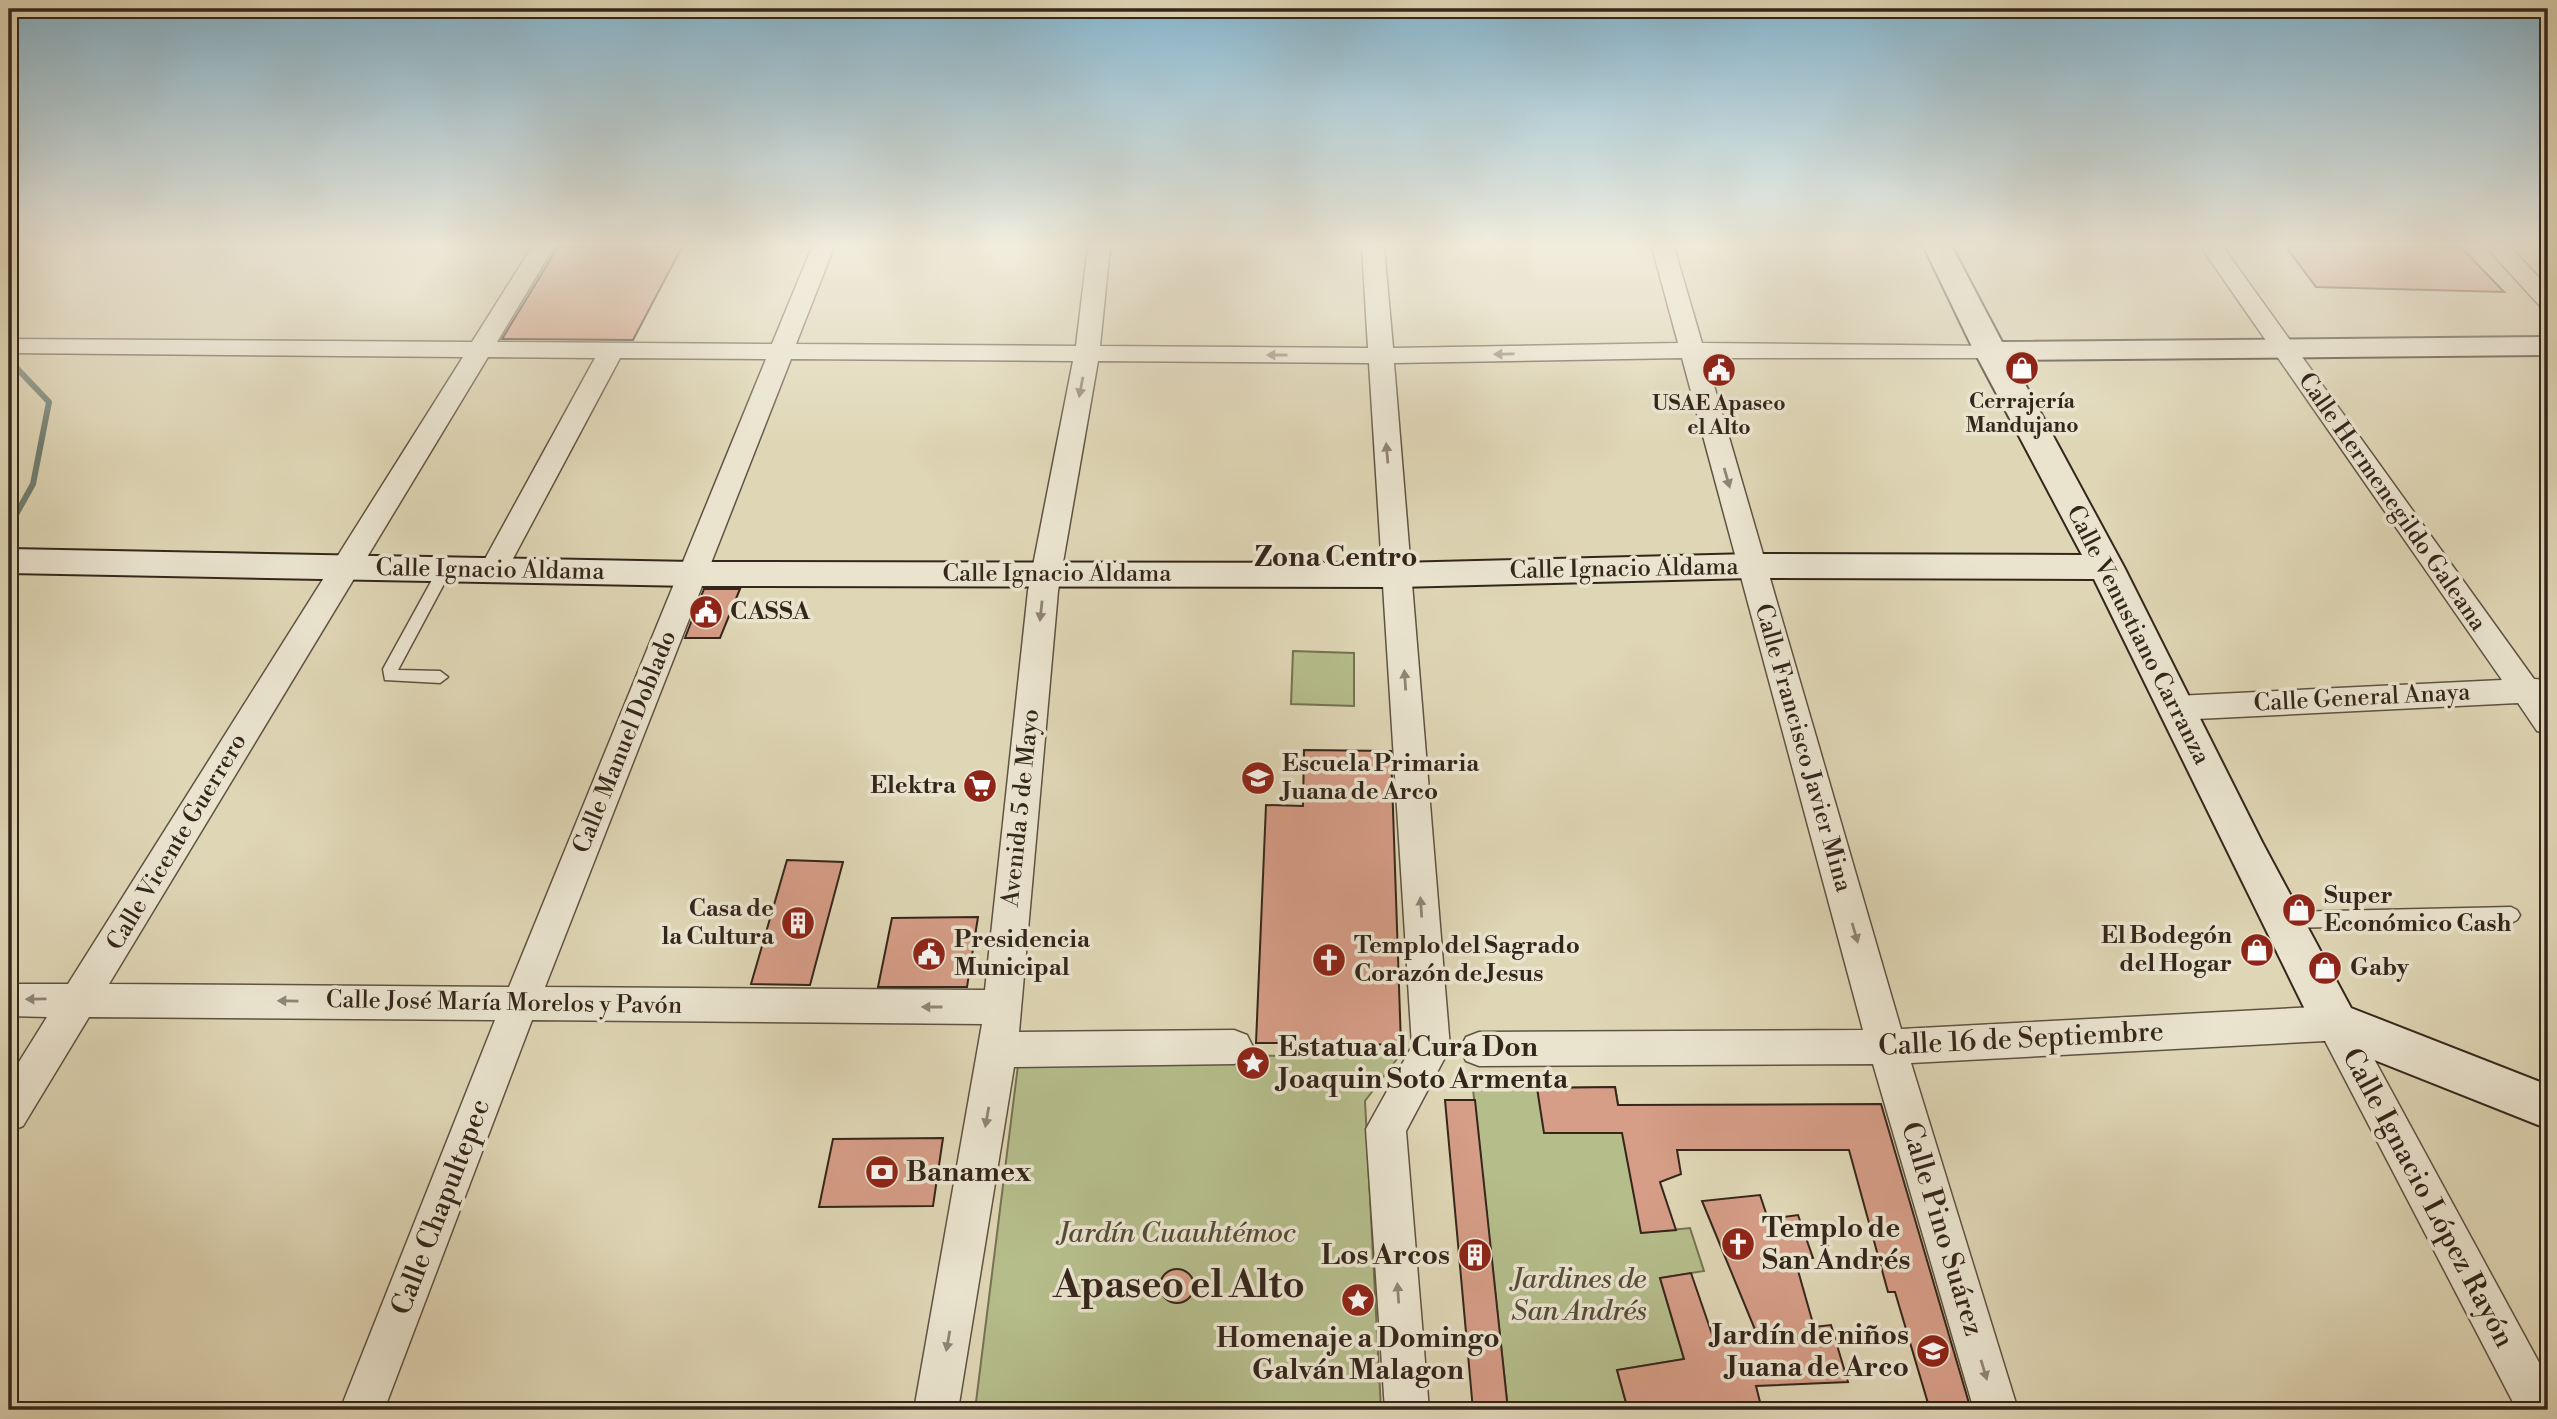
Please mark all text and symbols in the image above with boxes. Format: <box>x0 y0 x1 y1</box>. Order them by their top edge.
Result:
one-way arrow <box>1493 348 1515 359</box>
one-way arrow <box>1266 349 1288 361</box>
shop icon: Cerrajería Mandujano <box>2003 349 2041 387</box>
public building icon: USAE Apaseo el Alto <box>1700 351 1738 389</box>
street label: Calle Hermenegildo Galeana <box>2291 367 2493 638</box>
one-way arrow <box>1075 376 1086 398</box>
place label: Cerrajería Mandujano <box>1965 389 2079 439</box>
place label: USAE Apaseo el Alto <box>1652 391 1786 441</box>
one-way arrow <box>1381 442 1392 464</box>
one-way arrow <box>1722 468 1732 489</box>
street label: Calle Venustiano Carranza <box>2059 500 2217 770</box>
district label: Zona Centro <box>1254 540 1418 575</box>
street label: Calle Ignacio Aldama <box>1509 552 1740 586</box>
street label: Calle Ignacio Aldama <box>375 553 606 587</box>
street label: Calle Ignacio Aldama <box>943 559 1172 589</box>
public building icon: CASSA <box>687 593 725 631</box>
place label: CASSA <box>730 597 811 627</box>
one-way arrow <box>1036 601 1047 623</box>
street label: Calle Francisco Javier Mina <box>1747 601 1859 896</box>
street label: Calle Manuel Doblado <box>567 626 683 858</box>
one-way arrow <box>1399 669 1410 691</box>
street label: Calle General Anaya <box>2253 677 2472 719</box>
street label: Avenida 5 de Mayo <box>996 708 1046 909</box>
street label: Calle Vicente Guerrero <box>100 728 254 956</box>
place label: Escuela Primaria Juana de Arco <box>1279 749 1480 807</box>
school or university icon: Escuela Primaria Juana de Arco <box>1239 759 1277 797</box>
supermarket icon: Elektra <box>961 767 999 805</box>
place label: Elektra <box>870 771 957 801</box>
place label: Super Económico Cash <box>2324 881 2511 939</box>
shop icon: Super Económico Cash <box>2280 891 2318 929</box>
place label: Casa de la Cultura <box>661 894 775 952</box>
one-way arrow <box>1415 896 1426 918</box>
building icon: Casa de la Cultura <box>779 904 817 942</box>
place label: El Bodegón del Hogar <box>2101 921 2232 979</box>
one-way arrow <box>1850 923 1860 944</box>
place label: Presidencia Municipal <box>954 925 1091 983</box>
place label: Templo del Sagrado Corazón de Jesus <box>1354 931 1580 989</box>
shop icon: El Bodegón del Hogar <box>2238 931 2276 969</box>
public building icon: Presidencia Municipal <box>910 935 948 973</box>
church icon: Templo del Sagrado Corazón de Jesus <box>1310 941 1348 979</box>
shop icon: Gaby <box>2306 949 2344 987</box>
place label: Gaby <box>2350 953 2410 983</box>
street label: Calle José María Morelos y Pavón <box>326 985 682 1021</box>
one-way arrow <box>25 993 47 1005</box>
one-way arrow <box>277 995 299 1007</box>
one-way arrow <box>921 1001 943 1013</box>
street label: Calle 16 de Septiembre <box>1877 1014 2165 1064</box>
place label: Estatua al Cura Don Joaquin Soto Armenta <box>1274 1030 1569 1097</box>
street label: Calle Ignacio López Rayón <box>2334 1042 2522 1354</box>
place icon: Estatua al Cura Don Joaquin Soto Armenta <box>1234 1044 1272 1082</box>
street label: Calle Chapultepec <box>384 1094 498 1320</box>
one-way arrow <box>981 1106 992 1128</box>
street label: Calle Pino Suárez <box>1893 1118 1991 1340</box>
bank icon: Banamex <box>863 1153 901 1191</box>
place label: Banamex <box>906 1155 1032 1190</box>
place label: Templo de San Andrés <box>1762 1211 1911 1278</box>
park label: Jardín Cuauhtémoc <box>1055 1216 1296 1251</box>
church icon: Templo de San Andrés <box>1719 1225 1757 1263</box>
building icon: Los Arcos <box>1456 1236 1494 1274</box>
place label: Los Arcos <box>1321 1238 1450 1273</box>
district label: Apaseo el Alto <box>1052 1262 1305 1309</box>
park label: Jardines de San Andrés <box>1509 1262 1647 1329</box>
place icon: Homenaje a Domingo Galván Malagon <box>1339 1281 1377 1319</box>
one-way arrow <box>1392 1282 1403 1304</box>
place label: Jardín de niños Juana de Arco <box>1708 1318 1909 1385</box>
place label: Homenaje a Domingo Galván Malagon <box>1216 1321 1500 1388</box>
one-way arrow <box>942 1330 953 1352</box>
school or university icon: Jardín de niños Juana de Arco <box>1914 1332 1952 1370</box>
one-way arrow <box>1980 1360 1990 1381</box>

